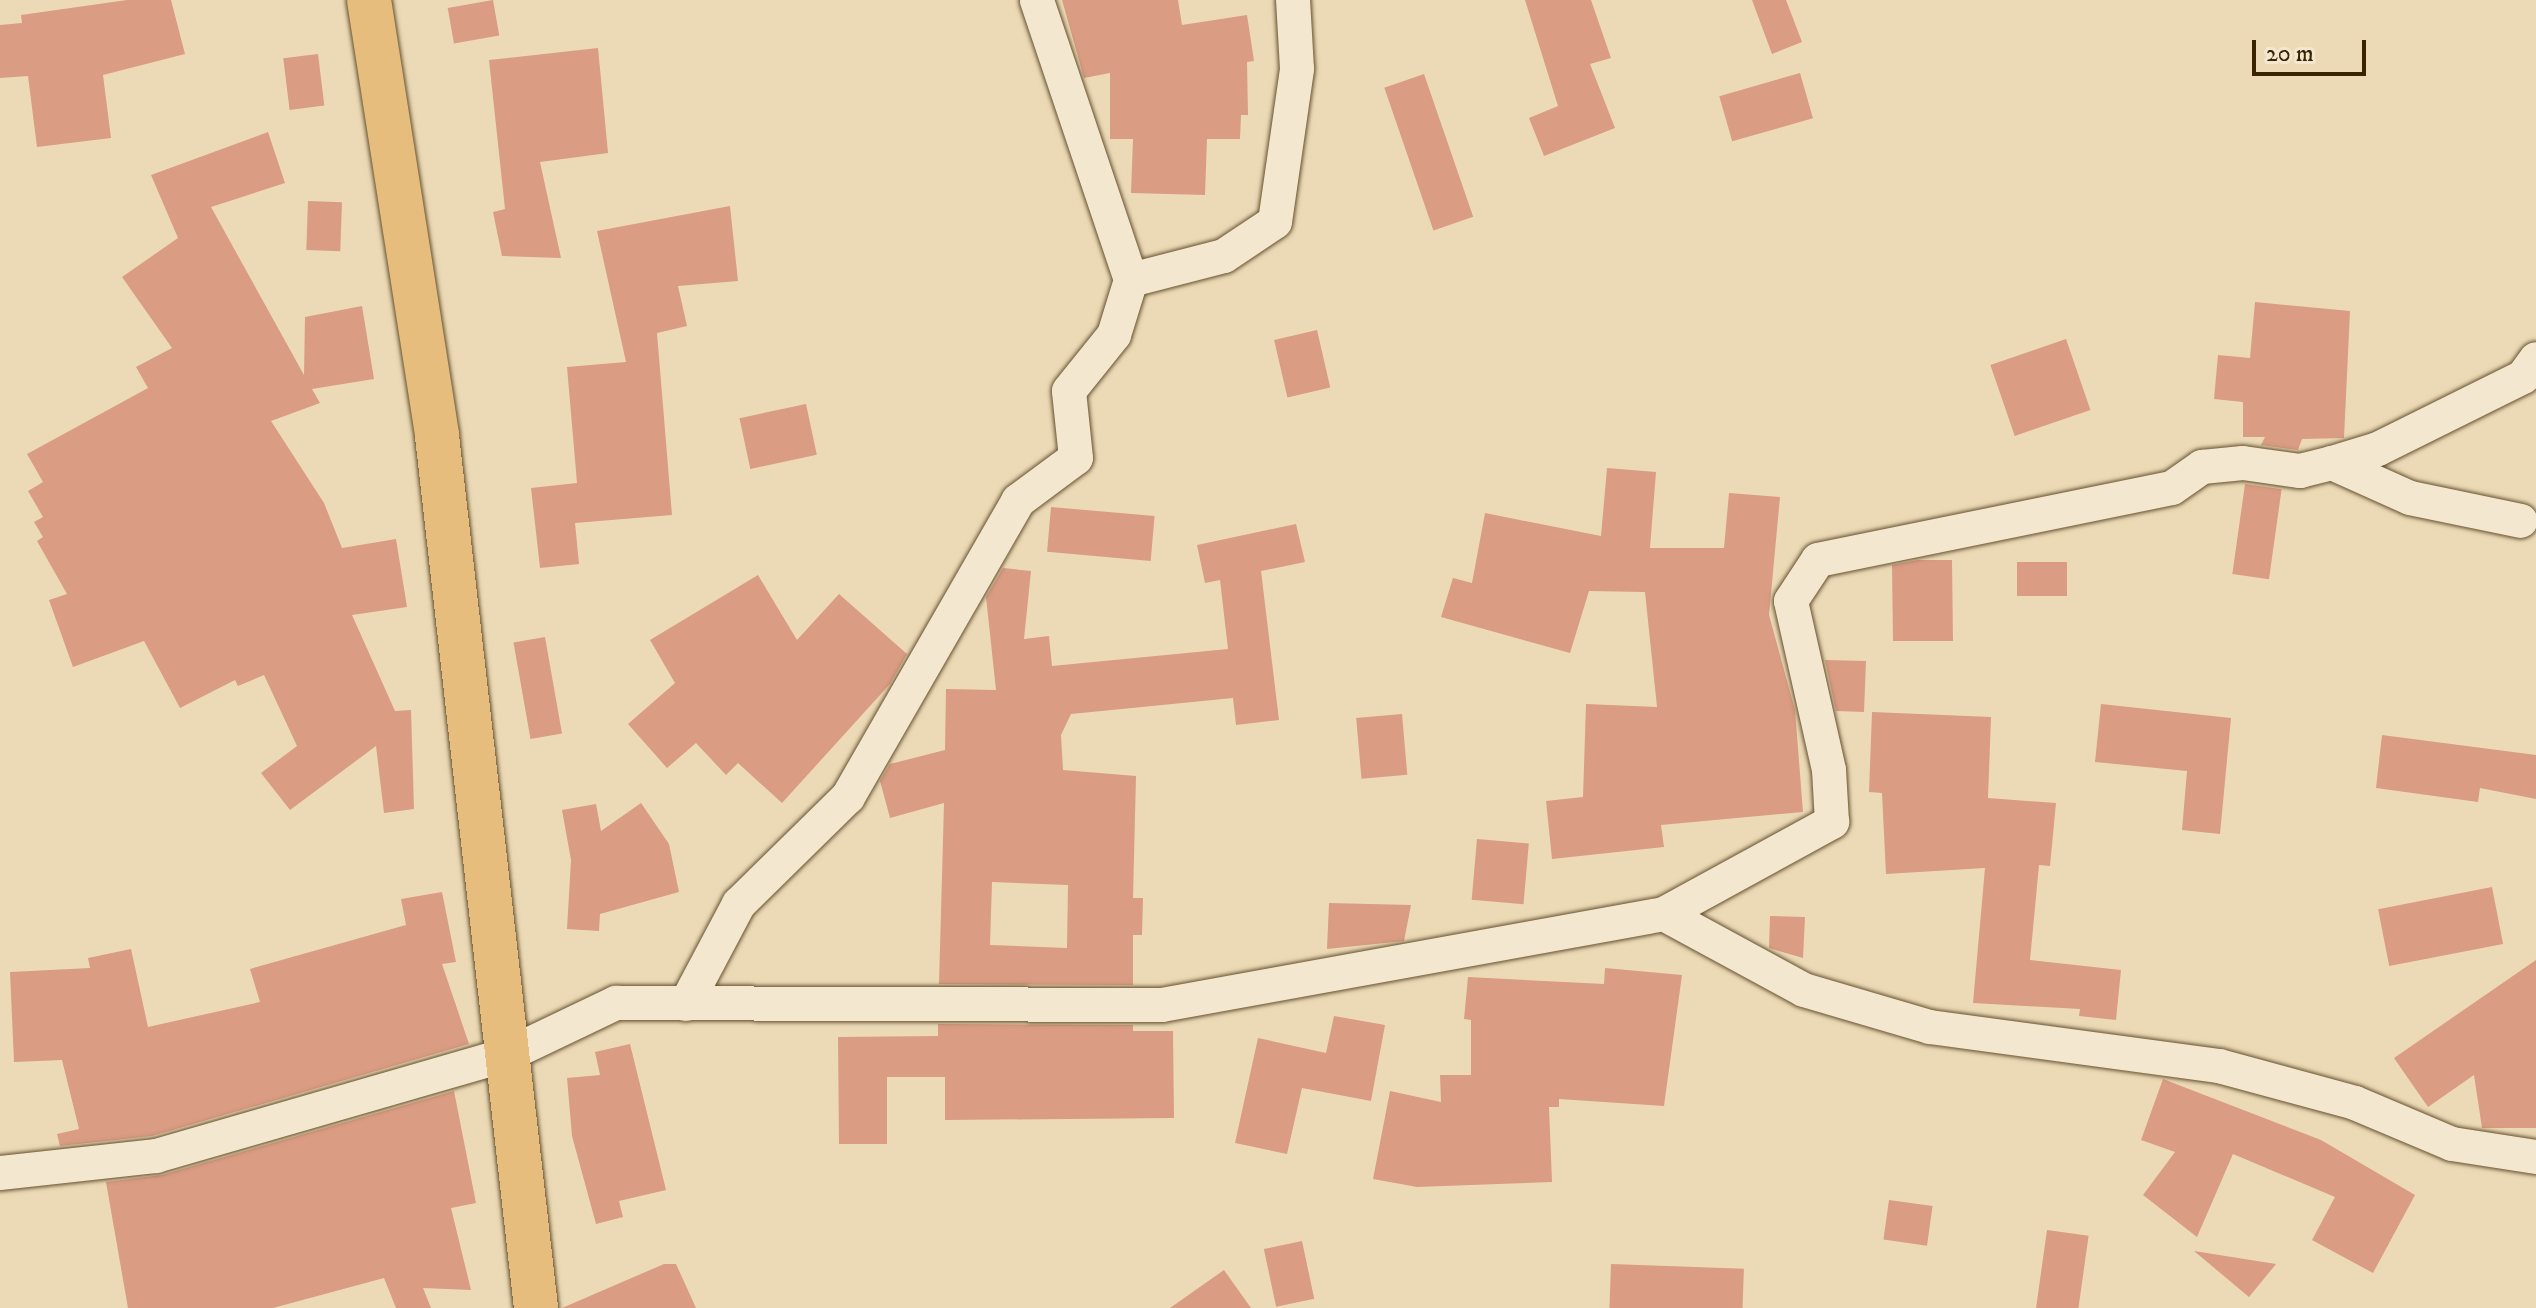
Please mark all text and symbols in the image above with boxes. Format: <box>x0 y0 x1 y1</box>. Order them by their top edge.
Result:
scale bar <box>2256 24 2370 74</box>
text: 20 m <box>2266 39 2314 69</box>

